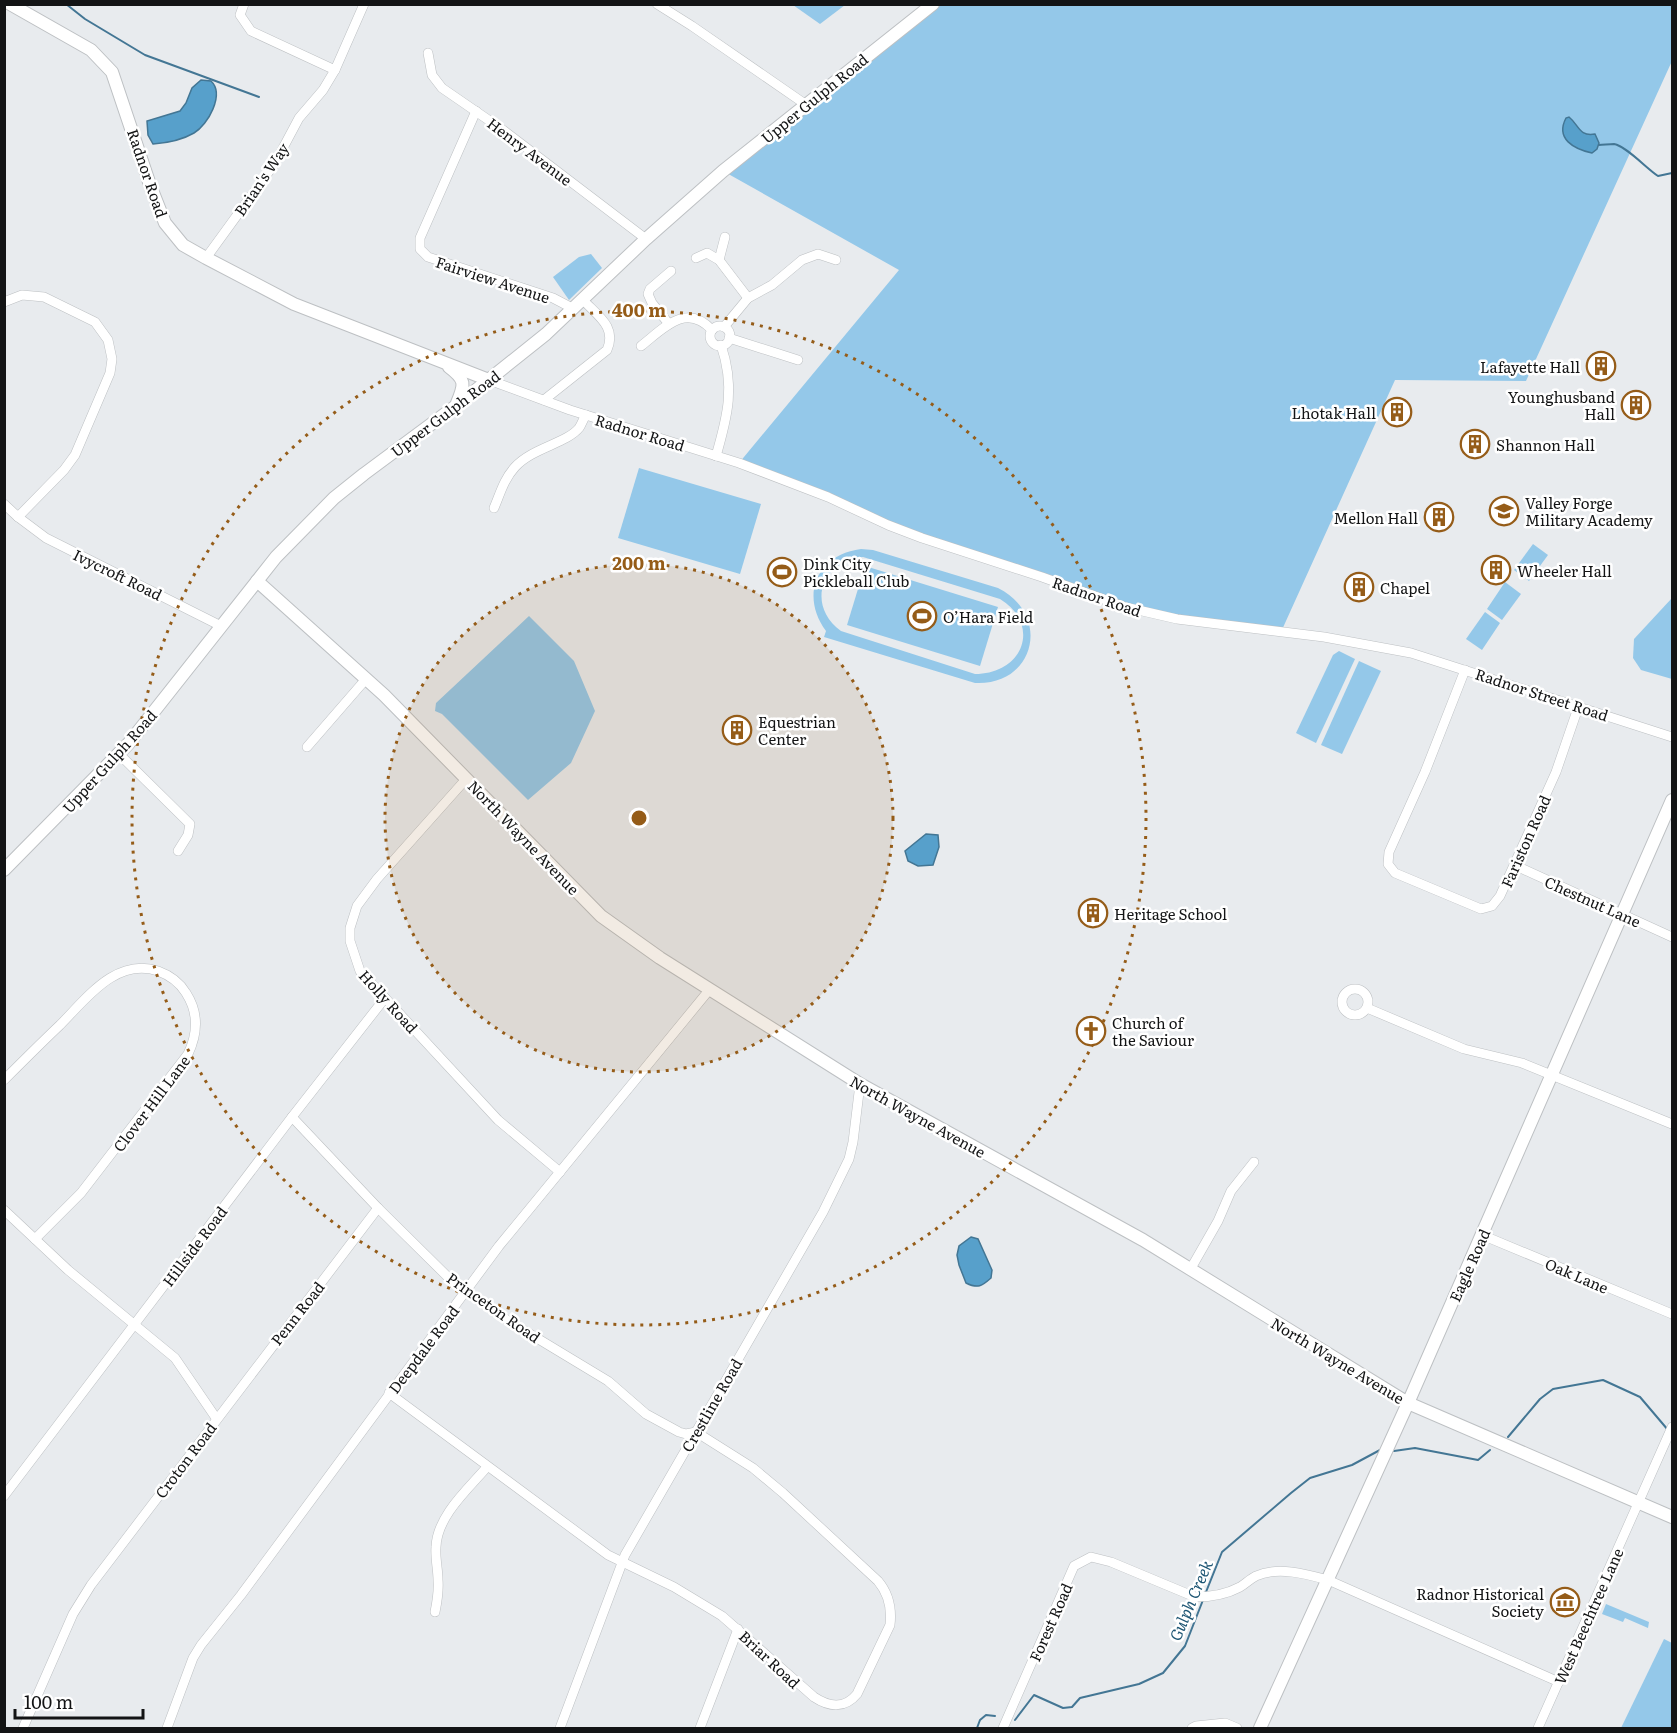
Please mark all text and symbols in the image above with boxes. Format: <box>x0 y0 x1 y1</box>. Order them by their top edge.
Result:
street label: Upper Gulph Road <box>755 48 873 148</box>
street label: Henry Avenue <box>483 111 578 191</box>
street label: Radnor Road <box>122 125 174 221</box>
street label: Brian's Way <box>228 137 294 220</box>
street label: Fairview Avenue <box>433 250 553 308</box>
text: 400 m <box>612 296 666 323</box>
building icon: Lafayette Hall <box>1585 350 1617 382</box>
place label: Lafayette Hall <box>1480 355 1580 378</box>
street label: Upper Gulph Road <box>385 364 505 462</box>
place label: Younghusband Hall <box>1508 385 1615 425</box>
building icon: Younghusband Hall <box>1620 389 1652 421</box>
building icon: Lhotak Hall <box>1381 396 1413 428</box>
place label: Lhotak Hall <box>1291 401 1376 424</box>
street label: Radnor Road <box>592 407 688 457</box>
building icon: Shannon Hall <box>1459 428 1491 460</box>
place label: Shannon Hall <box>1496 433 1595 456</box>
place label: Valley Forge Military Academy <box>1525 491 1653 531</box>
school or university icon: Valley Forge Military Academy <box>1488 495 1520 527</box>
building icon: Mellon Hall <box>1423 501 1455 533</box>
place label: Mellon Hall <box>1334 506 1418 529</box>
street label: Ivycroft Road <box>70 543 166 605</box>
text: 200 m <box>612 549 666 576</box>
place label: Dink City Pickleball Club <box>803 552 909 592</box>
building icon: Wheeler Hall <box>1480 554 1512 586</box>
sports icon: Dink City Pickleball Club <box>766 556 798 588</box>
place label: Wheeler Hall <box>1517 559 1612 582</box>
street label: Radnor Road <box>1049 570 1145 622</box>
building icon: Chapel <box>1343 571 1375 603</box>
place label: Chapel <box>1380 576 1430 599</box>
sports icon: O’Hara Field <box>906 600 938 632</box>
place label: O’Hara Field <box>943 605 1033 628</box>
street label: Radnor Street Road <box>1473 662 1611 726</box>
street label: Upper Gulph Road <box>56 704 162 818</box>
place label: Equestrian Center <box>758 710 836 750</box>
building icon: Equestrian Center <box>721 714 753 746</box>
street label: North Wayne Avenue <box>463 774 585 900</box>
street label: Fariston Road <box>1494 791 1556 891</box>
centre of rings <box>629 808 649 828</box>
street label: Chestnut Lane <box>1541 870 1645 933</box>
building icon: Heritage School <box>1077 897 1109 929</box>
place label: Heritage School <box>1114 902 1227 925</box>
street label: Holly Road <box>354 964 424 1038</box>
place label: Church of the Saviour <box>1112 1011 1194 1051</box>
church icon: Church of the Saviour <box>1075 1015 1107 1047</box>
street label: Clover Hill Lane <box>107 1050 195 1156</box>
street label: North Wayne Avenue <box>846 1069 990 1163</box>
street label: Hillside Road <box>156 1201 232 1291</box>
street label: Eagle Road <box>1443 1225 1495 1305</box>
street label: Oak Lane <box>1542 1251 1612 1299</box>
street label: Princeton Road <box>442 1266 546 1348</box>
street label: Penn Road <box>265 1276 329 1350</box>
street label: Deepdale Road <box>382 1300 464 1398</box>
street label: North Wayne Avenue <box>1267 1311 1409 1409</box>
street label: Crestline Road <box>675 1354 747 1456</box>
street label: Croton Road <box>149 1417 221 1503</box>
street label: West Beechtree Lane <box>1548 1544 1628 1688</box>
water label: Gulph Creek <box>1162 1556 1218 1644</box>
street label: Forest Road <box>1022 1579 1078 1665</box>
place label: Radnor Historical Society <box>1416 1582 1544 1622</box>
museum icon: Radnor Historical Society <box>1549 1586 1581 1618</box>
street label: Briar Road <box>734 1625 806 1693</box>
scale bar <box>15 1682 142 1720</box>
text: 100 m <box>24 1688 73 1715</box>

